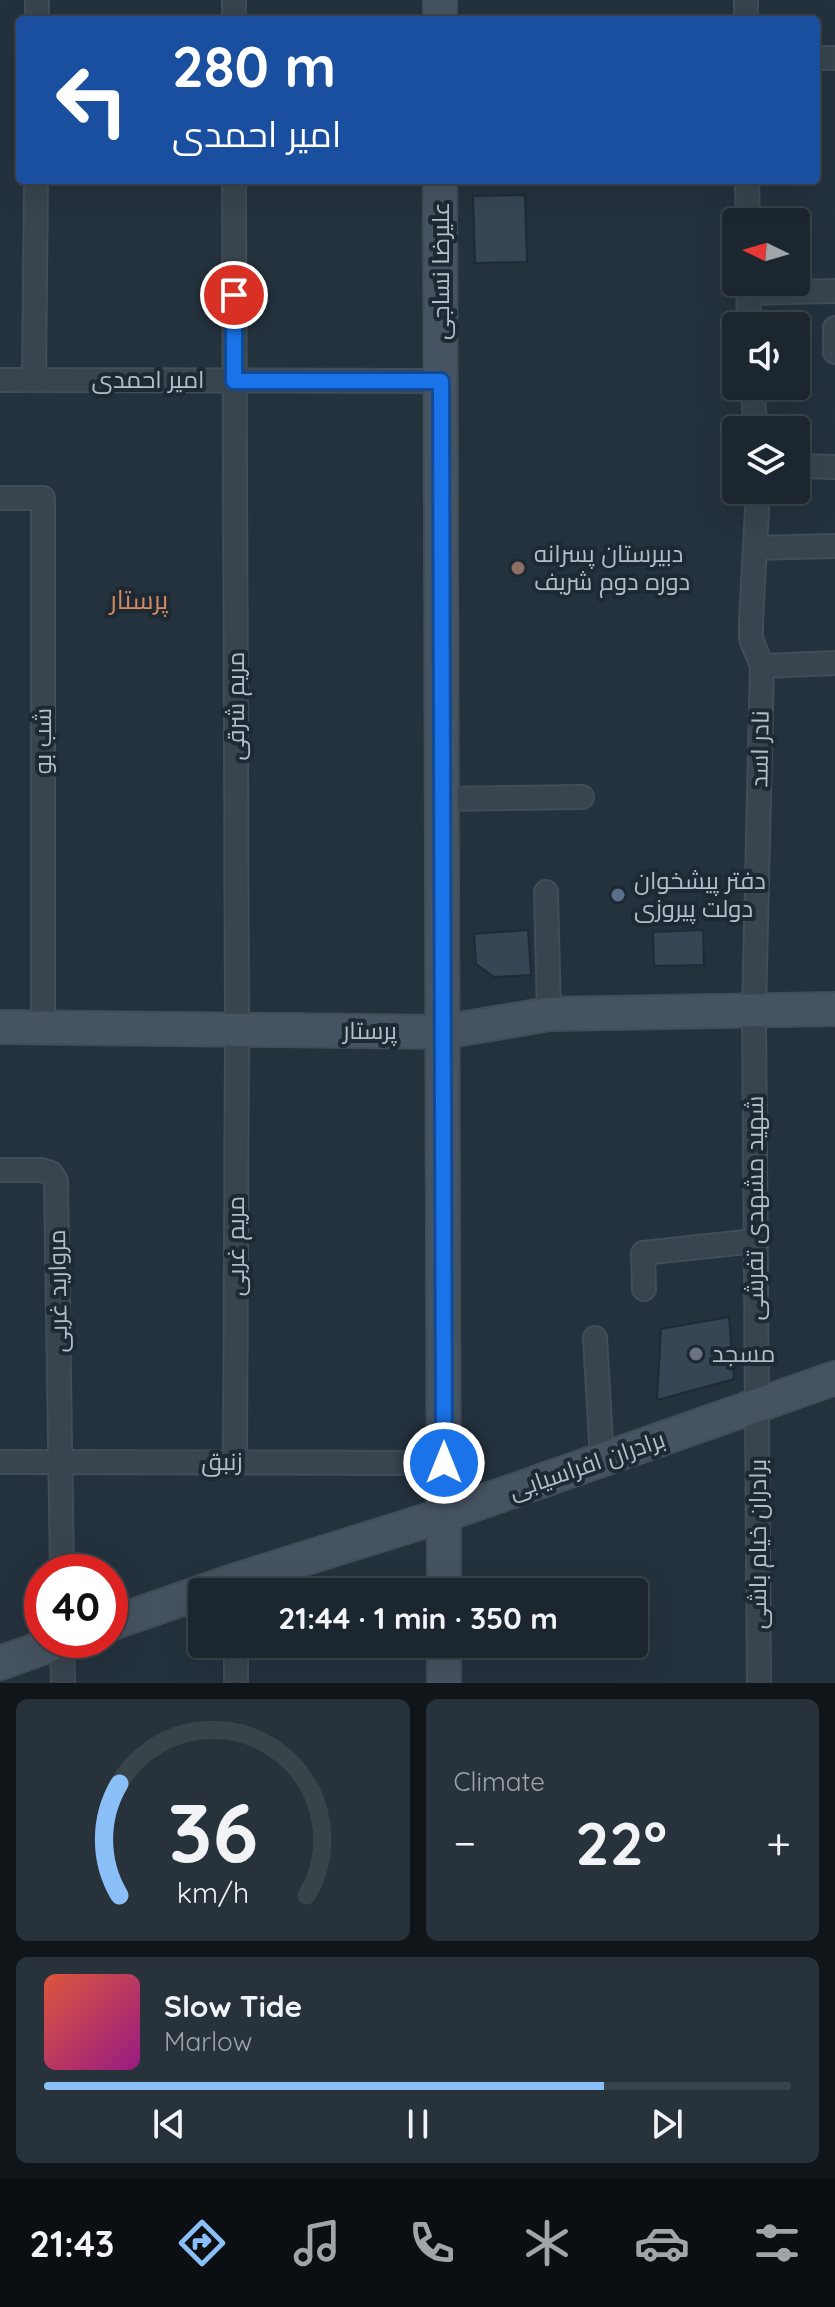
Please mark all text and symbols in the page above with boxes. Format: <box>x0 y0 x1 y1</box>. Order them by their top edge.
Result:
text: 280 m <box>172 31 336 101</box>
icon: left <box>40 48 144 152</box>
text: امیر احمدی <box>172 111 342 156</box>
street label: علیرضا نساجی <box>425 202 455 340</box>
north arrow <box>722 208 810 296</box>
map controls <box>722 208 810 504</box>
pin <box>200 261 268 329</box>
icon: arrive <box>212 273 256 317</box>
button: sound <box>722 312 810 400</box>
street label: امیر احمدی <box>92 364 205 394</box>
button: layers <box>722 416 810 504</box>
place label: دبیرستان پسرانه دوره دوم شریف <box>534 538 690 598</box>
marker: دبیرستان پسرانه دوره دوم شریف <box>509 559 527 577</box>
district label: پرستار <box>108 583 168 617</box>
street label: مریم شرقی <box>220 651 252 761</box>
street label: شب بو <box>27 708 57 774</box>
street label: نادر اسد <box>743 710 775 788</box>
place label: دفتر پیشخوان دولت پیروزی <box>634 865 766 925</box>
marker: دفتر پیشخوان دولت پیروزی <box>609 886 627 904</box>
street label: پرستار <box>341 1015 398 1047</box>
street label: شهید مشهدی تفرشی <box>739 1096 769 1320</box>
street label: مریم غربی <box>220 1196 252 1296</box>
street label: مروارید غربی <box>41 1229 73 1353</box>
place label: مسجد <box>712 1338 775 1368</box>
marker: مسجد <box>687 1345 705 1363</box>
position arrow <box>402 1421 486 1505</box>
street label: برادران افراسیابی <box>505 1423 669 1505</box>
street label: زنبق <box>201 1446 243 1477</box>
street label: برادران خیام باشی <box>742 1459 774 1629</box>
speed limit sign: 40 <box>24 1554 128 1658</box>
text: 21:44 · 1 min · 350 m <box>278 1599 558 1637</box>
text: Climate <box>454 1765 545 1798</box>
text: 36 <box>167 1779 258 1883</box>
text: 22° <box>575 1805 667 1880</box>
text: − <box>454 1815 476 1870</box>
text: + <box>766 1815 791 1870</box>
text: km/h <box>176 1874 249 1910</box>
text: Slow Tide <box>164 1987 302 2025</box>
text: Marlow <box>164 2025 252 2058</box>
icon: previous <box>147 2102 191 2146</box>
icon: pause <box>396 2102 440 2146</box>
icon: next <box>645 2102 689 2146</box>
icon: directions <box>174 2215 230 2271</box>
icon: music <box>289 2215 345 2271</box>
icon: phone <box>404 2215 460 2271</box>
icon: climate <box>519 2215 575 2271</box>
icon: car <box>634 2215 690 2271</box>
icon: filters <box>749 2215 805 2271</box>
text: 21:43 <box>30 2221 114 2266</box>

